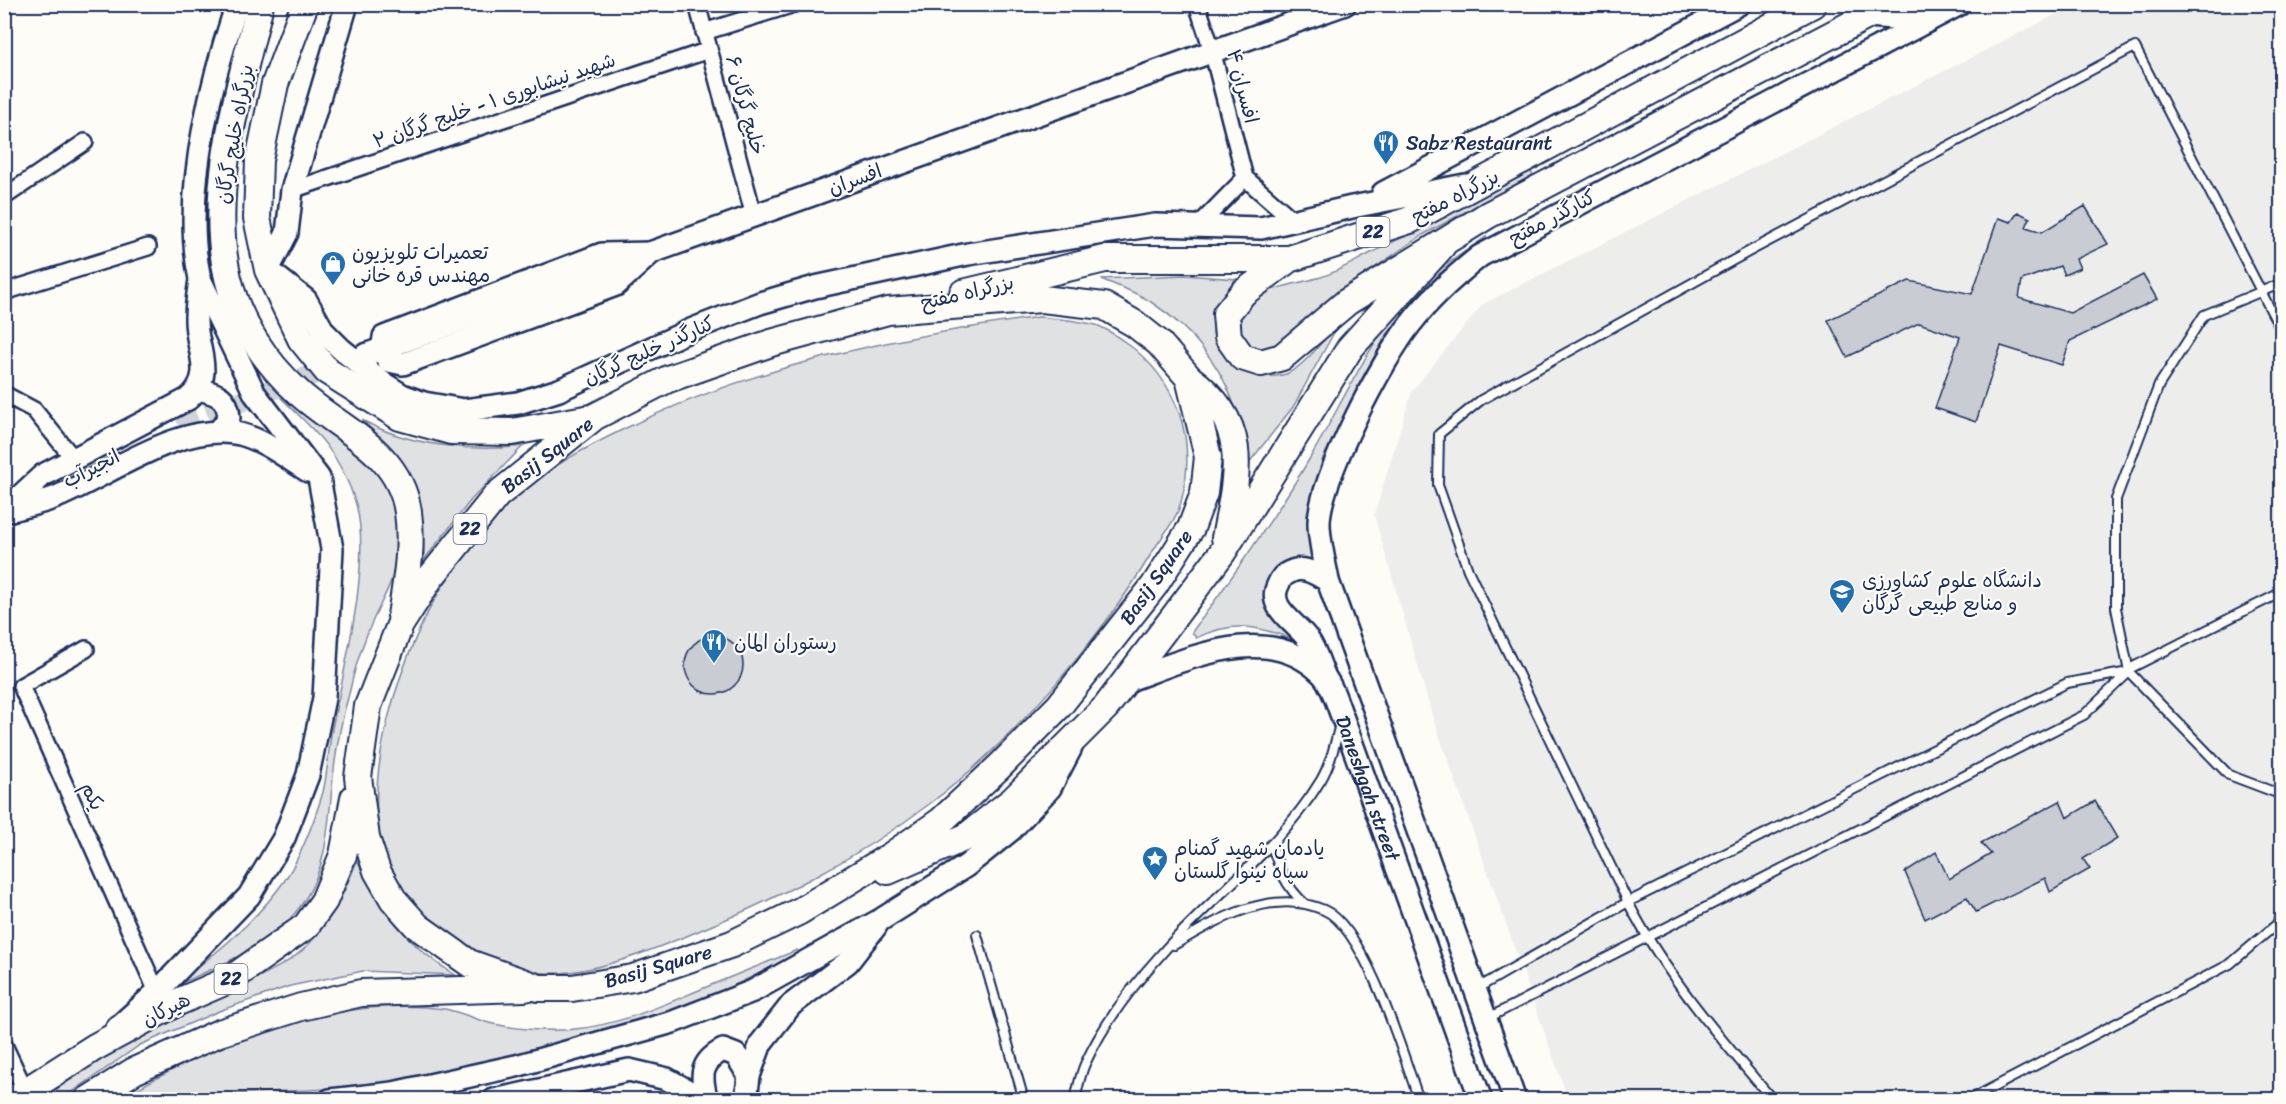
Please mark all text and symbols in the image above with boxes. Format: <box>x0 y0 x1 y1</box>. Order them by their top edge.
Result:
street label: شهید نیشابوری ۱ - خلیج گرگان ۲ <box>368 42 620 159</box>
street label: افسران ۴ <box>1216 45 1269 127</box>
street label: خلیج گرگان ۶ <box>715 51 776 159</box>
street label: بزرگراه خلیج گرگان <box>205 62 264 207</box>
place label: Sabz Restaurant <box>1406 126 1552 161</box>
restaurant icon: Sabz Restaurant <box>1371 128 1401 166</box>
street label: افسران <box>823 154 887 205</box>
street label: بزرگراه مفتح <box>1405 159 1506 234</box>
street label: کنارگذر مفتح <box>1502 180 1602 255</box>
road number: 22 <box>1356 217 1390 247</box>
place label: تعمیرات تلویزیون مهندس قره خانی <box>352 235 490 293</box>
shop icon: تعمیرات تلویزیون مهندس قره خانی <box>318 249 348 287</box>
street label: بزرگراه مفتح <box>917 265 1017 320</box>
street label: کنارگذر خلیج گرگان <box>578 306 721 395</box>
street label: Basij Square <box>493 408 602 503</box>
street label: انجیرآب <box>56 439 126 498</box>
road number: 22 <box>454 514 486 544</box>
street label: Basij Square <box>1110 522 1202 633</box>
place label: دانشگاه علوم کشاورزی و منابع طبیعی گرگان <box>1862 563 2042 621</box>
school or university icon: دانشگاه علوم کشاورزی و منابع طبیعی گرگان <box>1827 577 1857 615</box>
place label: رستوران المان <box>734 625 837 660</box>
restaurant icon: رستوران المان <box>699 627 729 665</box>
street label: Daneshgah street <box>1325 711 1410 867</box>
street label: یکم <box>71 776 114 816</box>
place label: یادمان شهید گمنام سپاه نینوا گلستان <box>1174 831 1325 889</box>
place icon: یادمان شهید گمنام سپاه نینوا گلستان <box>1140 844 1170 882</box>
street label: Basij Square <box>600 934 716 999</box>
road number: 22 <box>214 964 248 994</box>
street label: هیرکان <box>135 982 197 1037</box>

